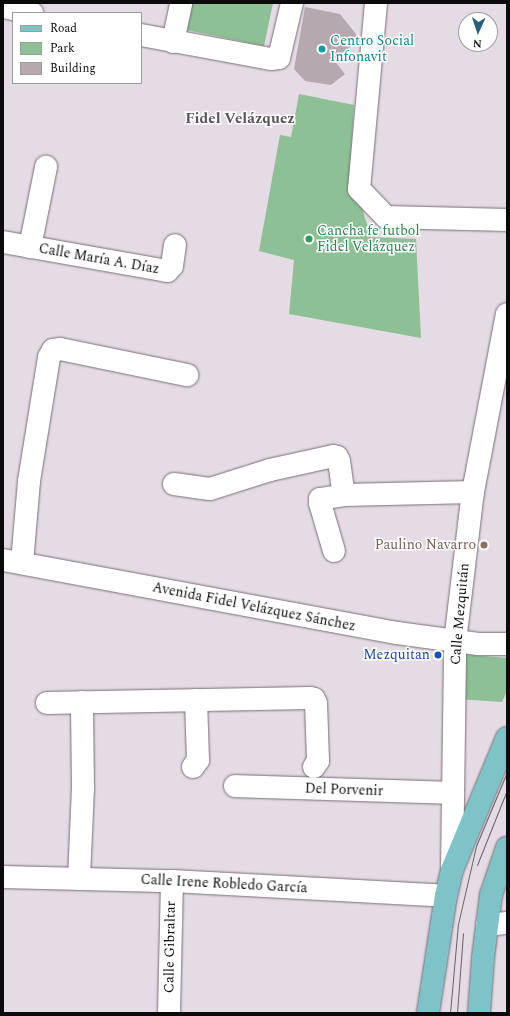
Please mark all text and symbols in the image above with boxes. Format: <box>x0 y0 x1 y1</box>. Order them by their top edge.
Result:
legend <box>12 12 142 84</box>
north arrow <box>458 12 498 52</box>
text: Road <box>50 19 77 38</box>
place label: Centro Social Infonavit <box>330 33 414 66</box>
text: N <box>472 35 482 52</box>
text: Park <box>50 39 75 58</box>
marker: Centro Social Infonavit <box>317 44 327 54</box>
text: Building <box>50 59 96 78</box>
district label: Fidel Velázquez <box>185 110 295 128</box>
place label: Cancha fe futbol Fidel Velázquez <box>317 223 420 256</box>
marker: Cancha fe futbol Fidel Velázquez <box>304 234 314 244</box>
street label: Calle María A. Díaz <box>37 240 161 278</box>
place label: Paulino Navarro <box>375 537 476 553</box>
marker: Paulino Navarro <box>479 540 489 550</box>
street label: Calle Mezquitán <box>447 562 473 666</box>
street label: Avenida Fidel Velázquez Sánchez <box>151 579 357 635</box>
place label: Mezquitan <box>363 647 430 663</box>
marker: Mezquitan <box>433 650 443 660</box>
street label: Del Porvenir <box>304 780 384 800</box>
street label: Calle Irene Robledo García <box>140 871 308 897</box>
street label: Calle Gibraltar <box>161 901 179 993</box>

